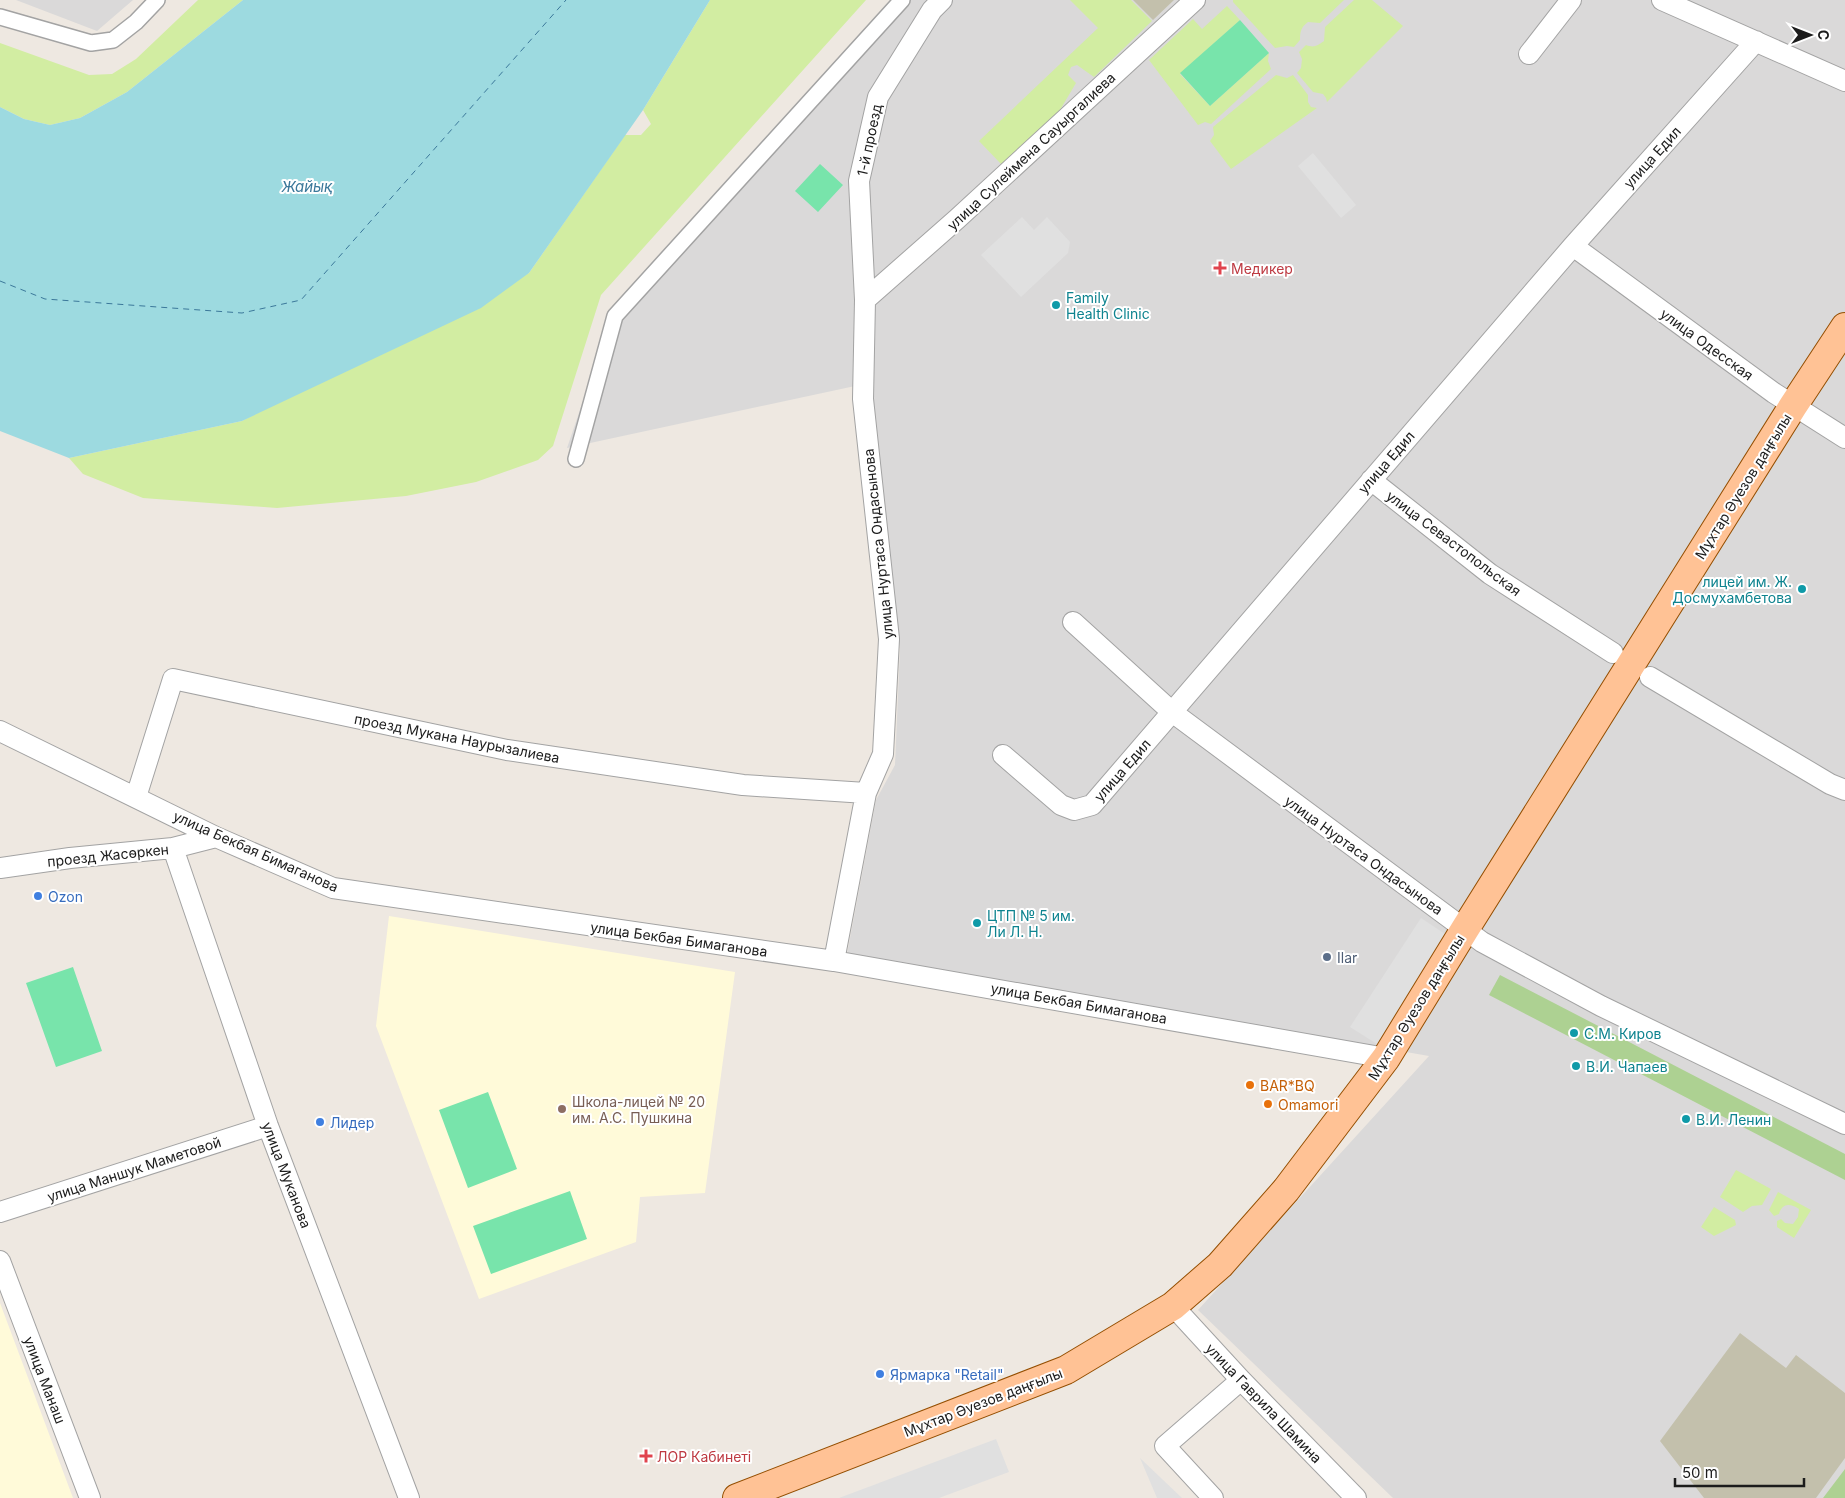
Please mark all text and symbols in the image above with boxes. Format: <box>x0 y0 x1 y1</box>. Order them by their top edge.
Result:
north arrow <box>1785 10 1835 60</box>
text: С <box>1815 30 1832 40</box>
street label: улица Сулеймена Сауыргалиева <box>943 69 1119 233</box>
street label: 1-й проезд <box>853 102 885 178</box>
street label: улица Едил <box>1620 123 1684 191</box>
water label: Жайық <box>280 177 333 196</box>
place label: Медикер <box>1231 260 1293 277</box>
marker: Медикер <box>1213 261 1227 275</box>
place label: Family Health Clinic <box>1066 289 1150 322</box>
marker: Family Health Clinic <box>1050 299 1062 311</box>
street label: улица Одесская <box>1657 305 1757 383</box>
street label: Мұхтар Әуезов даңғылы <box>1691 410 1795 562</box>
street label: улица Едил <box>1354 427 1418 497</box>
street label: улица Нуртаса Ондасынова <box>860 448 896 640</box>
street label: улица Севастопольская <box>1383 487 1525 599</box>
place label: лицей им. Ж. Досмухамбетова <box>1672 573 1792 606</box>
marker: лицей им. Ж. Досмухамбетова <box>1796 583 1808 595</box>
street label: проезд Мукана Наурызалиева <box>353 710 561 766</box>
street label: улица Едил <box>1090 735 1154 805</box>
street label: улица Нуртаса Ондасынова <box>1282 792 1446 918</box>
street label: улица Бекбая Бимаганова <box>171 807 341 895</box>
street label: проезд Жасөркен <box>46 840 170 870</box>
place label: Ozon <box>48 888 83 905</box>
marker: Ozon <box>32 890 44 902</box>
place label: ЦТП № 5 им. Ли Л. Н. <box>987 907 1075 940</box>
marker: ЦТП № 5 им. Ли Л. Н. <box>971 917 983 929</box>
street label: улица Бекбая Бимаганова <box>589 918 769 960</box>
street label: Мұхтар Әуезов даңғылы <box>1364 931 1468 1083</box>
place label: Ilar <box>1337 949 1357 966</box>
marker: Ilar <box>1321 951 1333 963</box>
street label: улица Бекбая Бимаганова <box>990 979 1168 1027</box>
place label: С.М. Киров <box>1584 1025 1662 1042</box>
marker: С.М. Киров <box>1568 1027 1580 1039</box>
place label: В.И. Чапаев <box>1586 1058 1668 1075</box>
marker: В.И. Чапаев <box>1570 1060 1582 1072</box>
place label: BAR*BQ <box>1260 1077 1315 1094</box>
marker: BAR*BQ <box>1244 1079 1256 1091</box>
place label: Школа-лицей № 20 им. А.С. Пушкина <box>572 1093 705 1126</box>
place label: Omamori <box>1278 1096 1338 1113</box>
marker: Omamori <box>1262 1098 1274 1110</box>
marker: Школа-лицей № 20 им. А.С. Пушкина <box>556 1103 568 1115</box>
place label: В.И. Ленин <box>1696 1111 1771 1128</box>
marker: В.И. Ленин <box>1680 1113 1692 1125</box>
place label: Лидер <box>330 1114 374 1131</box>
marker: Лидер <box>314 1116 326 1128</box>
street label: улица Муканова <box>259 1120 315 1230</box>
street label: улица Маншук Маметовой <box>45 1133 223 1205</box>
street label: улица Манаш <box>21 1334 69 1426</box>
street label: улица Гаврила Шамина <box>1202 1340 1326 1466</box>
street label: Мұхтар Әуезов даңғылы <box>901 1364 1065 1440</box>
place label: Ярмарка "Retail" <box>890 1366 1003 1383</box>
marker: Ярмарка "Retail" <box>874 1368 886 1380</box>
place label: ЛОР Кабинетi <box>657 1448 751 1465</box>
marker: ЛОР Кабинетi <box>639 1449 653 1463</box>
scale bar <box>1675 1456 1804 1488</box>
text: 50 m <box>1682 1463 1718 1482</box>

